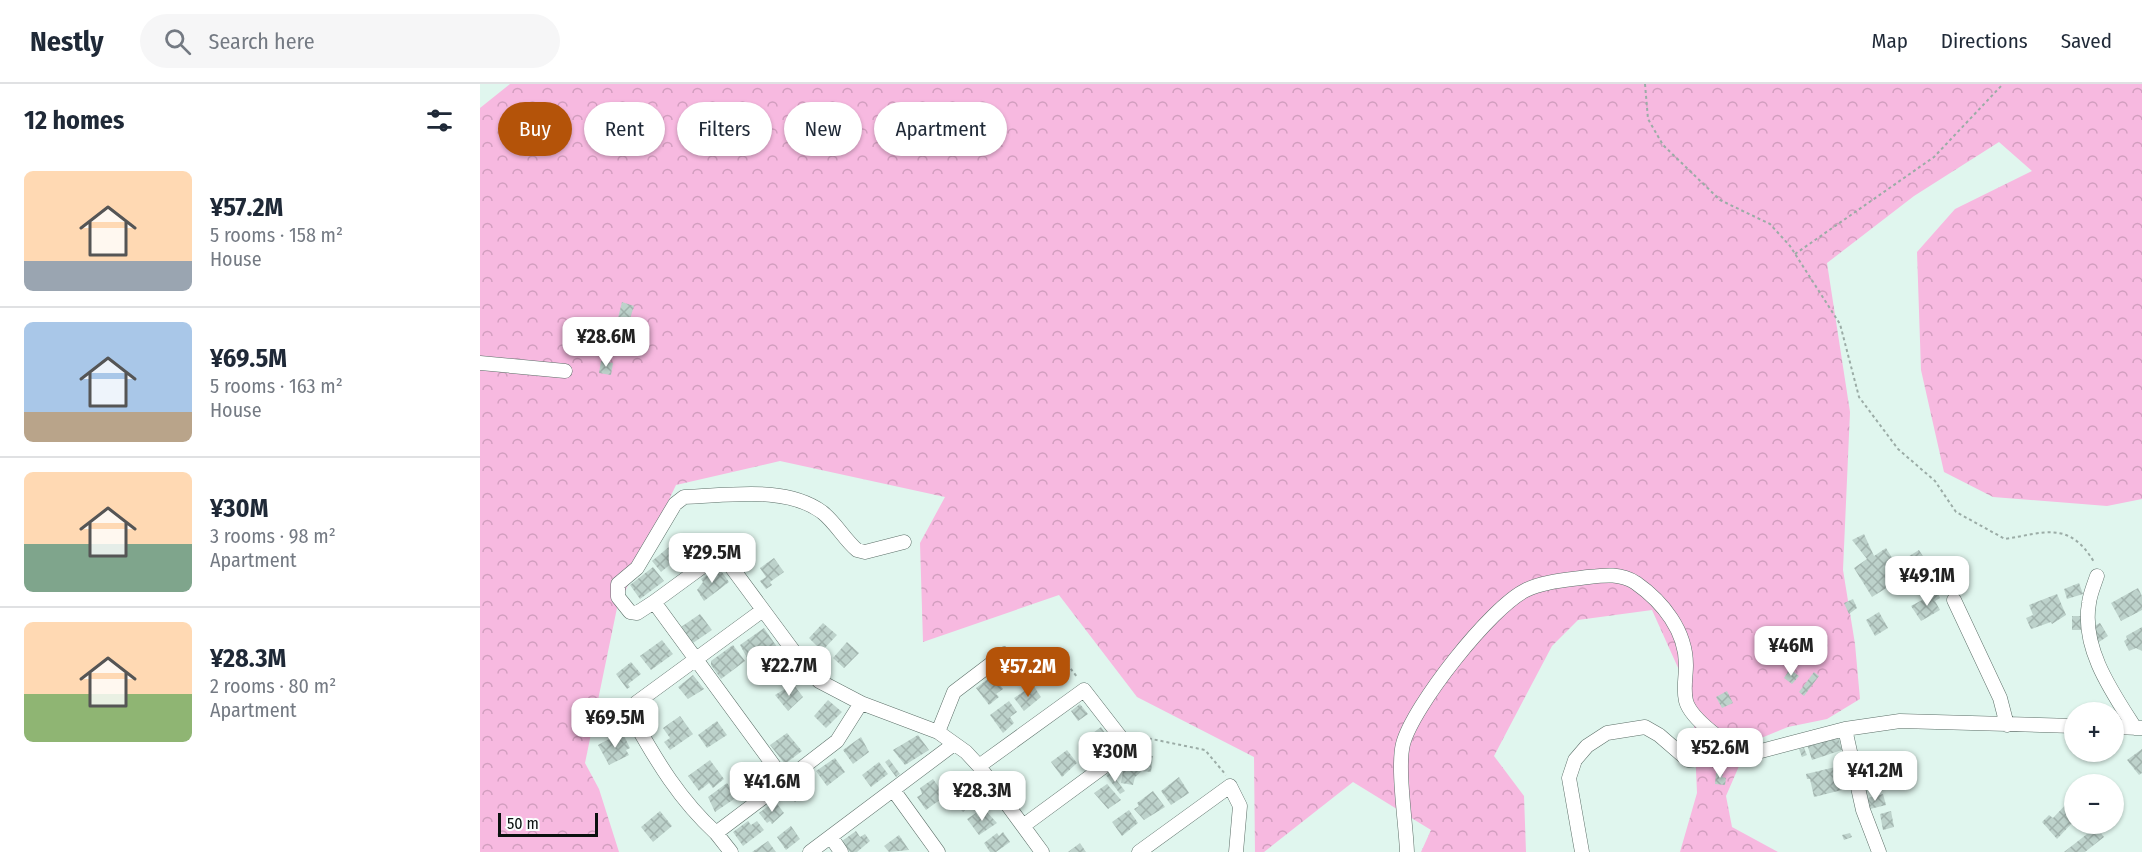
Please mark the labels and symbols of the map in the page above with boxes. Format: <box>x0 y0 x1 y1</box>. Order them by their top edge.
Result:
pin: ¥28.6M <box>557 317 655 368</box>
pin: ¥29.5M <box>663 533 761 584</box>
pin: ¥49.1M <box>1878 556 1976 607</box>
pin: ¥46M <box>1755 626 1827 677</box>
pin: ¥22.7M <box>740 646 838 697</box>
pin: ¥57.2M <box>979 647 1077 698</box>
pin: ¥69.5M <box>566 698 664 749</box>
pin: ¥52.6M <box>1671 728 1769 779</box>
pin: ¥30M <box>1079 732 1151 783</box>
pin: ¥41.2M <box>1826 751 1924 802</box>
pin: ¥41.6M <box>723 762 821 813</box>
pin: ¥28.3M <box>933 771 1031 822</box>
scale bar <box>498 810 598 838</box>

